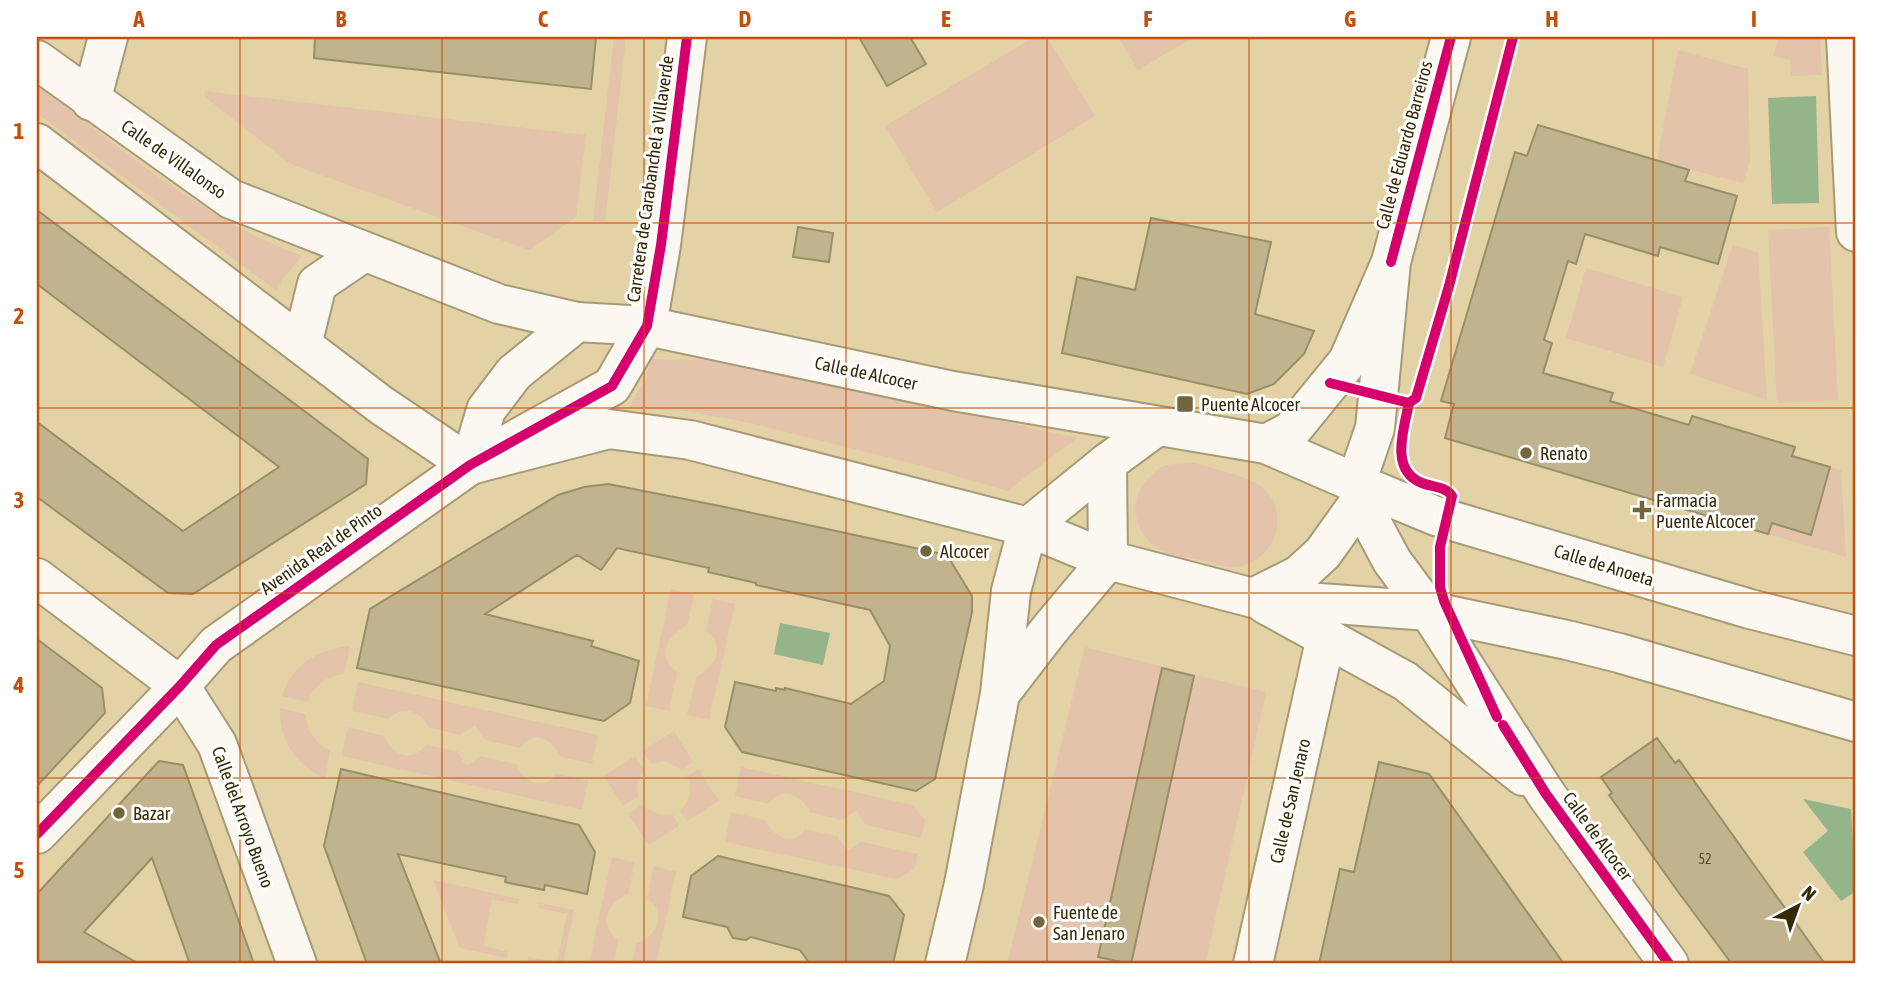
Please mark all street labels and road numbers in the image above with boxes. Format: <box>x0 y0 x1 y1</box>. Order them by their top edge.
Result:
street label: Carretera de Carabanchel a Villaverde <box>622 54 678 304</box>
street label: Calle de Eduardo Barreiros <box>1371 58 1437 232</box>
street label: Calle de Villalonso <box>118 115 230 203</box>
street label: Calle de Alcocer <box>813 352 920 394</box>
street label: Avenida Real de Pinto <box>256 499 386 599</box>
street label: Calle de Anoeta <box>1552 540 1656 590</box>
street label: Calle de San Jenaro <box>1265 736 1315 866</box>
street label: Calle del Arroyo Bueno <box>208 743 278 891</box>
street label: Calle de Alcocer <box>1559 788 1638 885</box>

